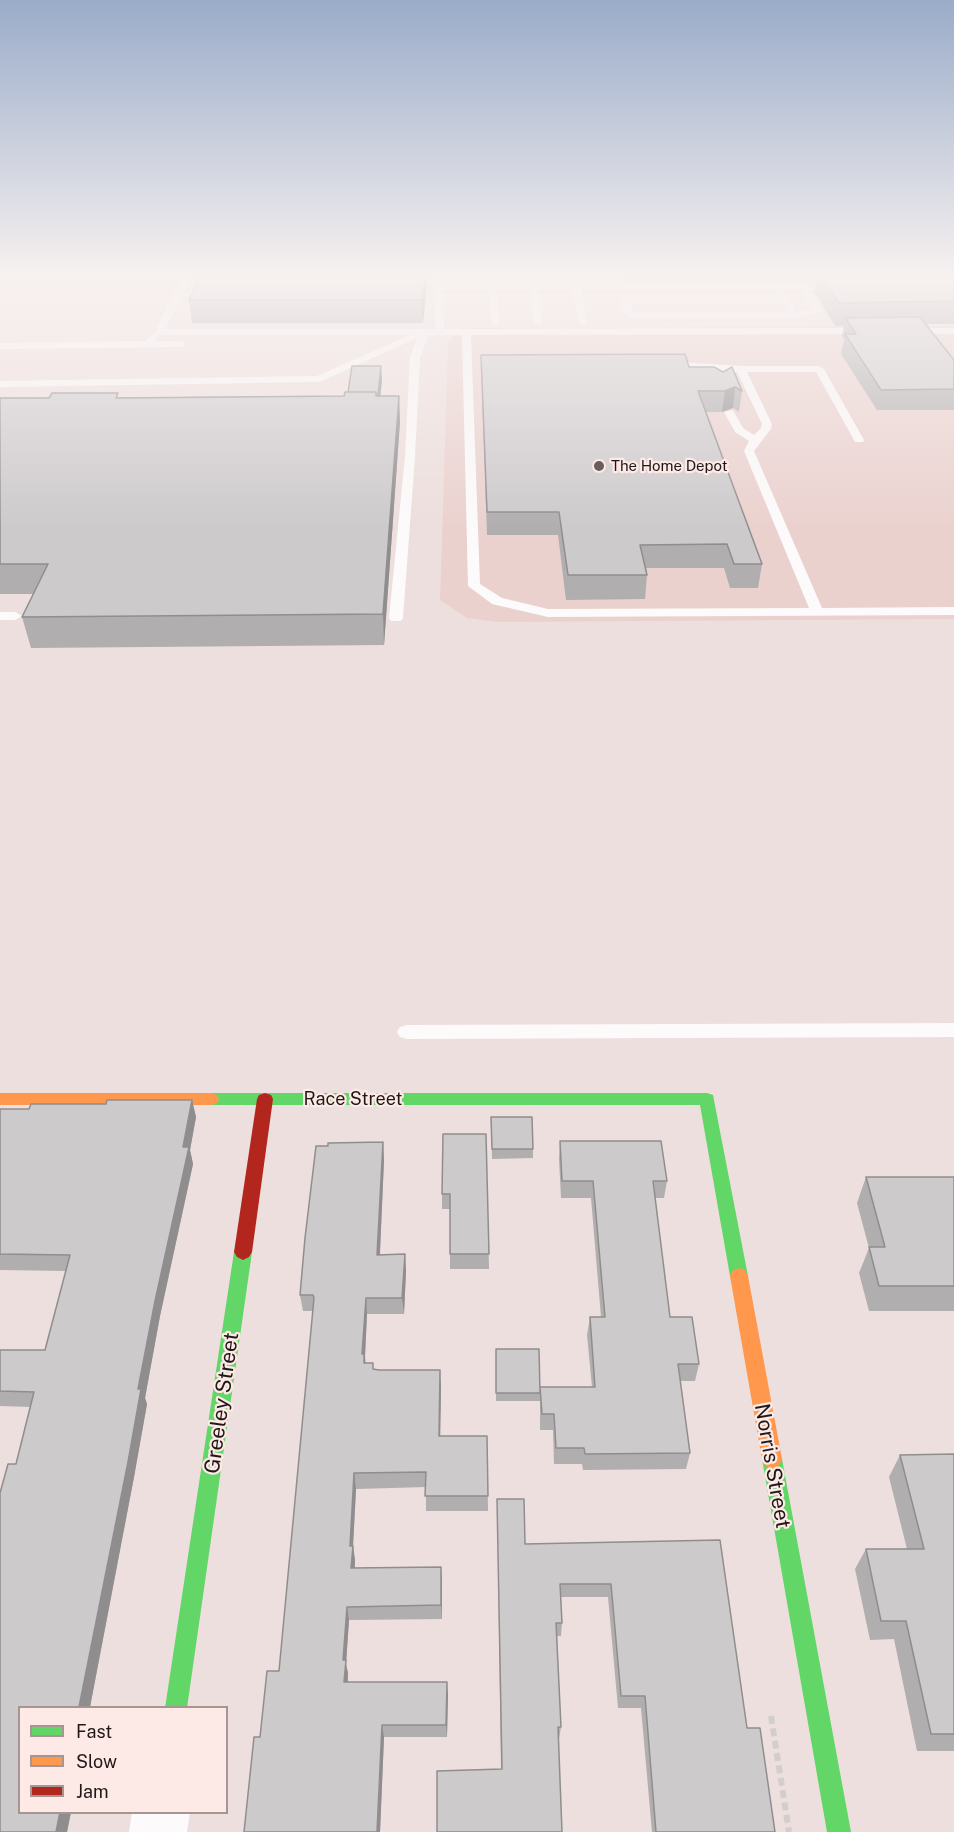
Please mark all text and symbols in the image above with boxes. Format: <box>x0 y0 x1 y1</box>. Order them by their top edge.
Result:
place label: The Home Depot <box>611 457 727 475</box>
marker: The Home Depot <box>592 459 606 473</box>
street label: Race Street <box>304 1088 402 1110</box>
street label: Greeley Street <box>200 1331 244 1475</box>
street label: Norris Street <box>749 1402 795 1530</box>
legend <box>18 1706 228 1814</box>
text: Fast <box>76 1721 112 1742</box>
text: Slow <box>76 1751 117 1772</box>
text: Jam <box>76 1781 109 1802</box>

